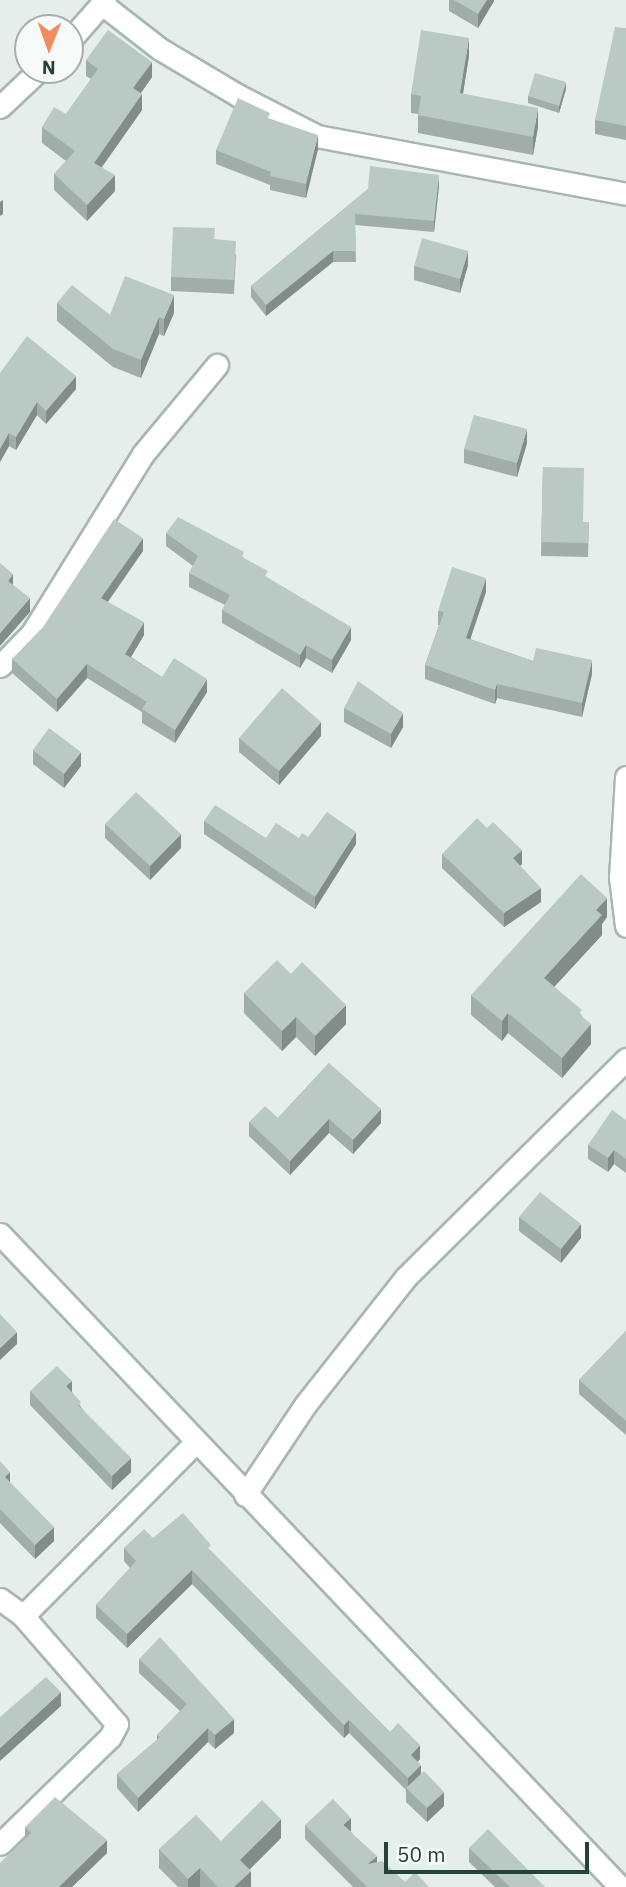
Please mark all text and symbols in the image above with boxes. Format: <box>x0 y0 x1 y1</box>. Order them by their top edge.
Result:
north arrow <box>14 14 84 84</box>
text: N <box>42 56 56 80</box>
scale bar <box>388 1828 593 1872</box>
text: 50 m <box>397 1840 446 1868</box>

